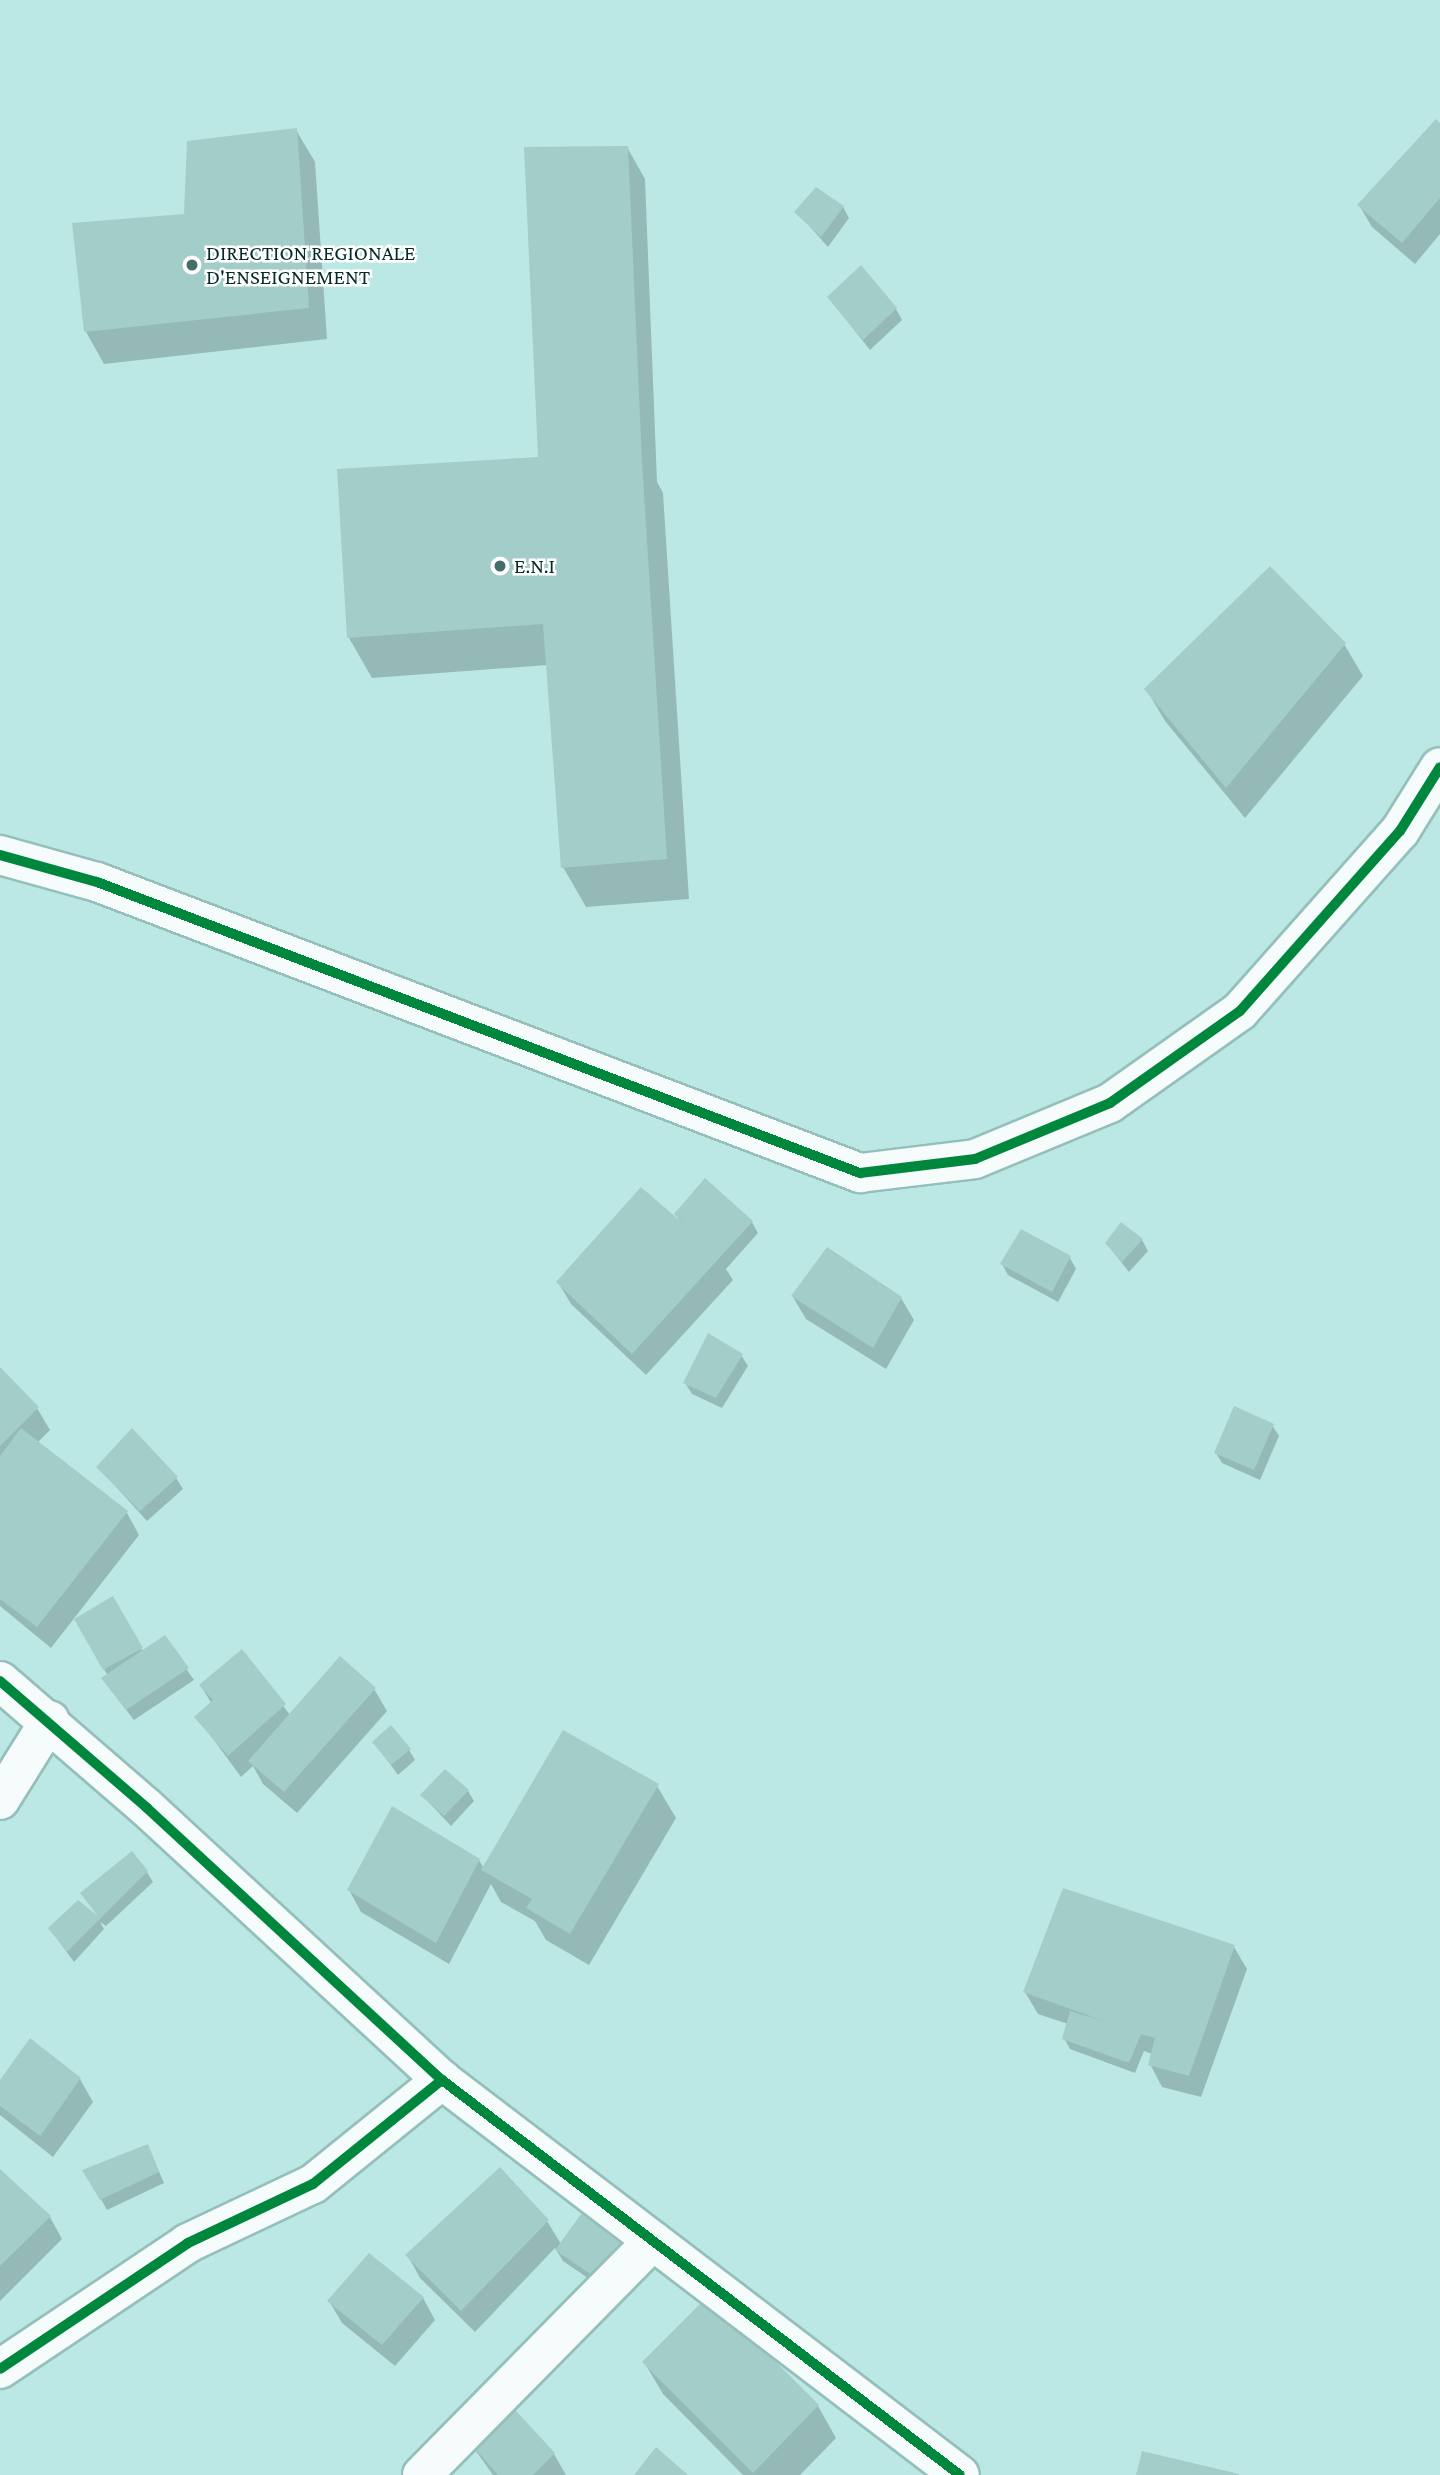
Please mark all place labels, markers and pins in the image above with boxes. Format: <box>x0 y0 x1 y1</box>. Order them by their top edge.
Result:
place label: DIRECTION REGIONALE D'ENSEIGNEMENT <box>206 240 415 290</box>
marker: DIRECTION REGIONALE D'ENSEIGNEMENT <box>184 257 200 273</box>
place label: E.N.I <box>514 553 555 579</box>
marker: E.N.I <box>492 558 508 574</box>

